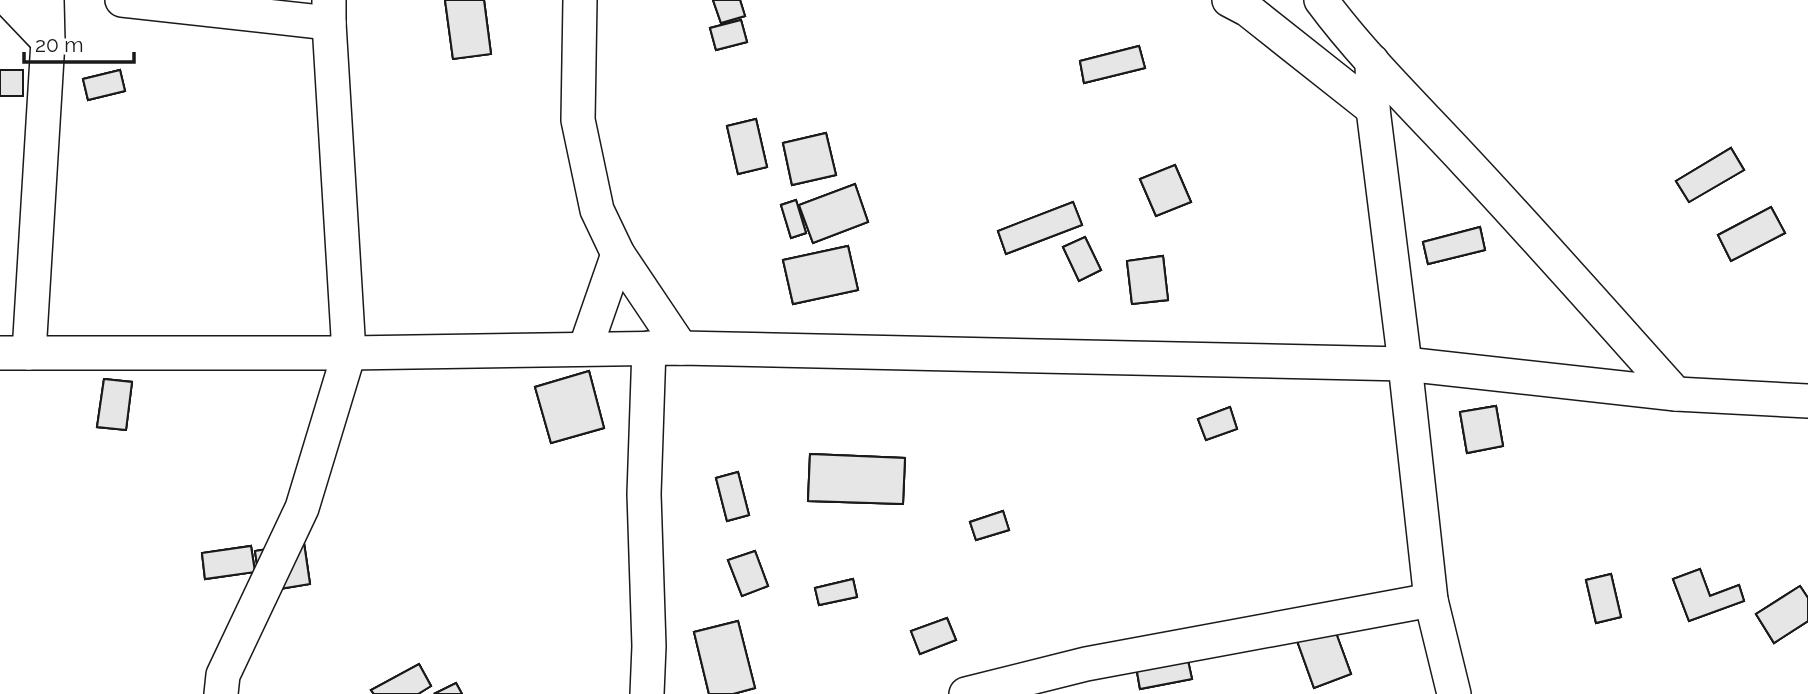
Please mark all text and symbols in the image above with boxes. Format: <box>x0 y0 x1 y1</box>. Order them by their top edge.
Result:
scale bar <box>24 21 135 65</box>
text: 20 m <box>35 32 83 57</box>

